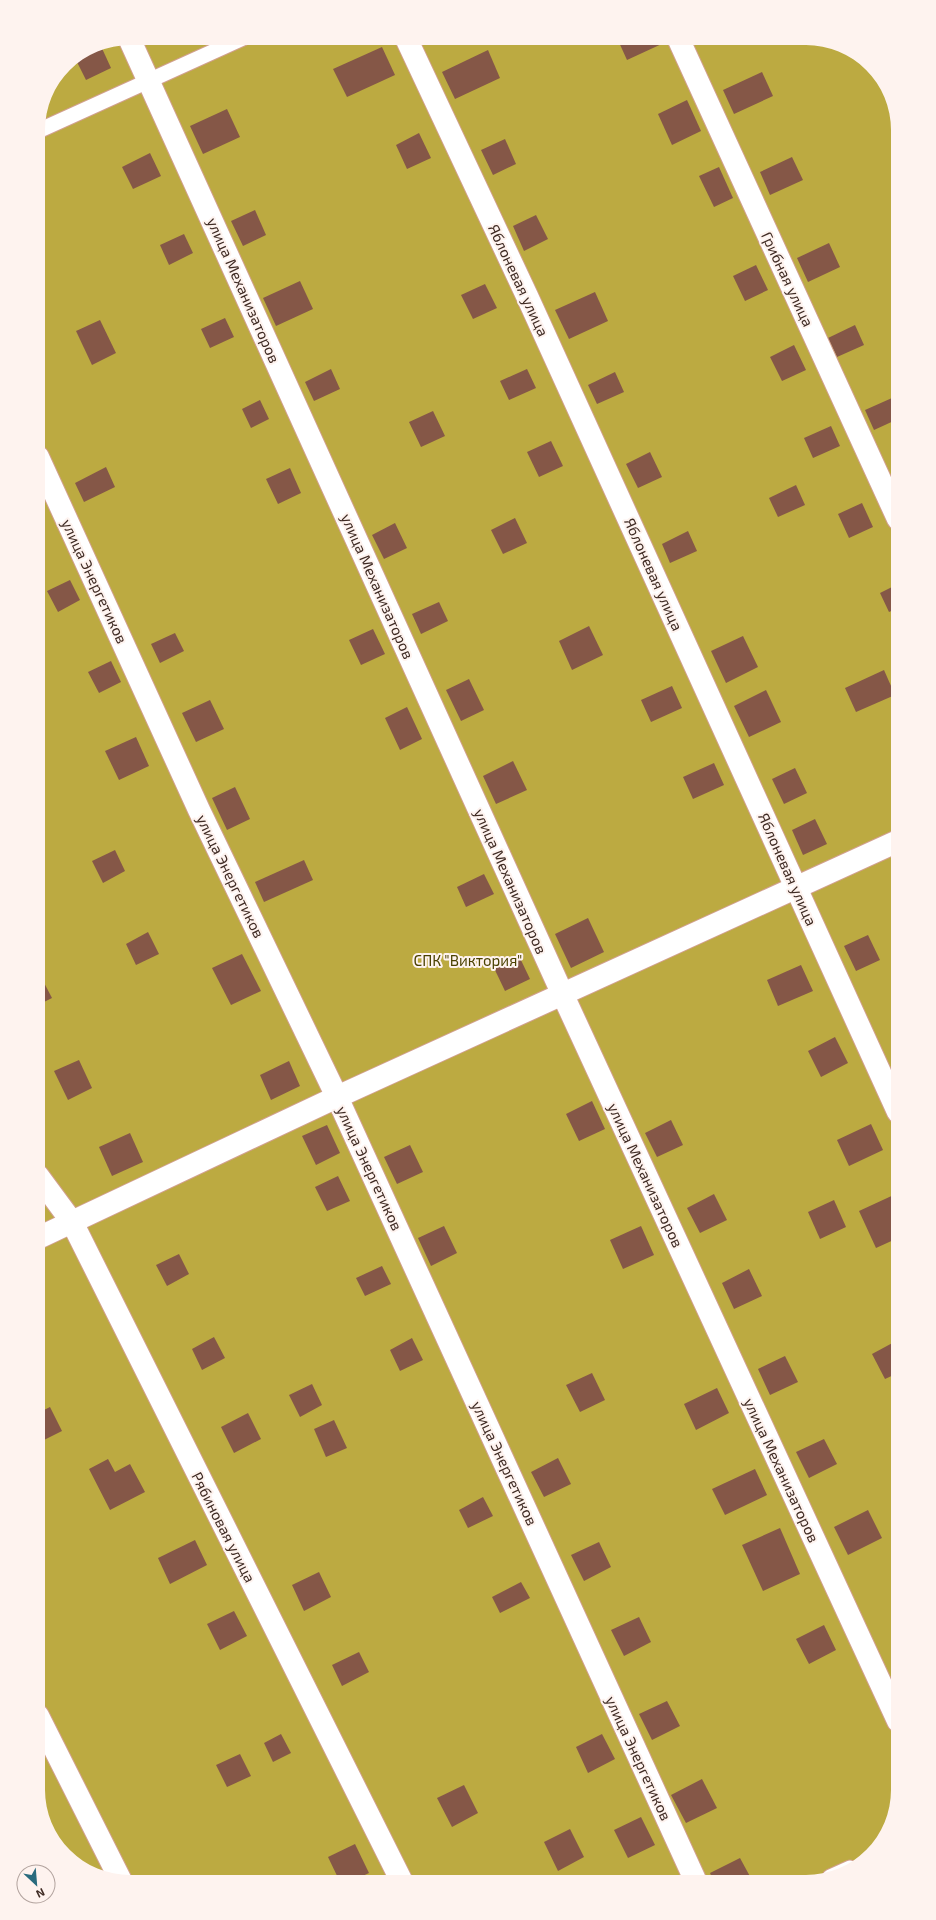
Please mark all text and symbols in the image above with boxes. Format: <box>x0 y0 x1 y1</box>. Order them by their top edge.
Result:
street label: улица Механизаторов <box>203 215 284 366</box>
street label: Яблоневая улица <box>484 221 553 339</box>
street label: Грибная улица <box>757 229 818 330</box>
street label: улица Механизаторов <box>337 511 418 662</box>
street label: Яблоневая улица <box>620 515 687 634</box>
street label: улица Энергетиков <box>57 516 132 646</box>
street label: улица Механизаторов <box>470 806 551 957</box>
street label: Яблоневая улица <box>754 810 821 929</box>
street label: улица Энергетиков <box>192 811 269 941</box>
park label: СПК "Виктория" <box>414 951 522 969</box>
street label: улица Механизаторов <box>604 1100 687 1250</box>
street label: улица Энергетиков <box>332 1103 407 1233</box>
street label: улица Механизаторов <box>740 1395 823 1545</box>
street label: улица Энергетиков <box>467 1398 542 1528</box>
street label: Рябиновая улица <box>187 1469 260 1586</box>
street label: улица Энергетиков <box>601 1693 676 1823</box>
north arrow <box>16 1864 56 1904</box>
text: N <box>34 1886 47 1901</box>

